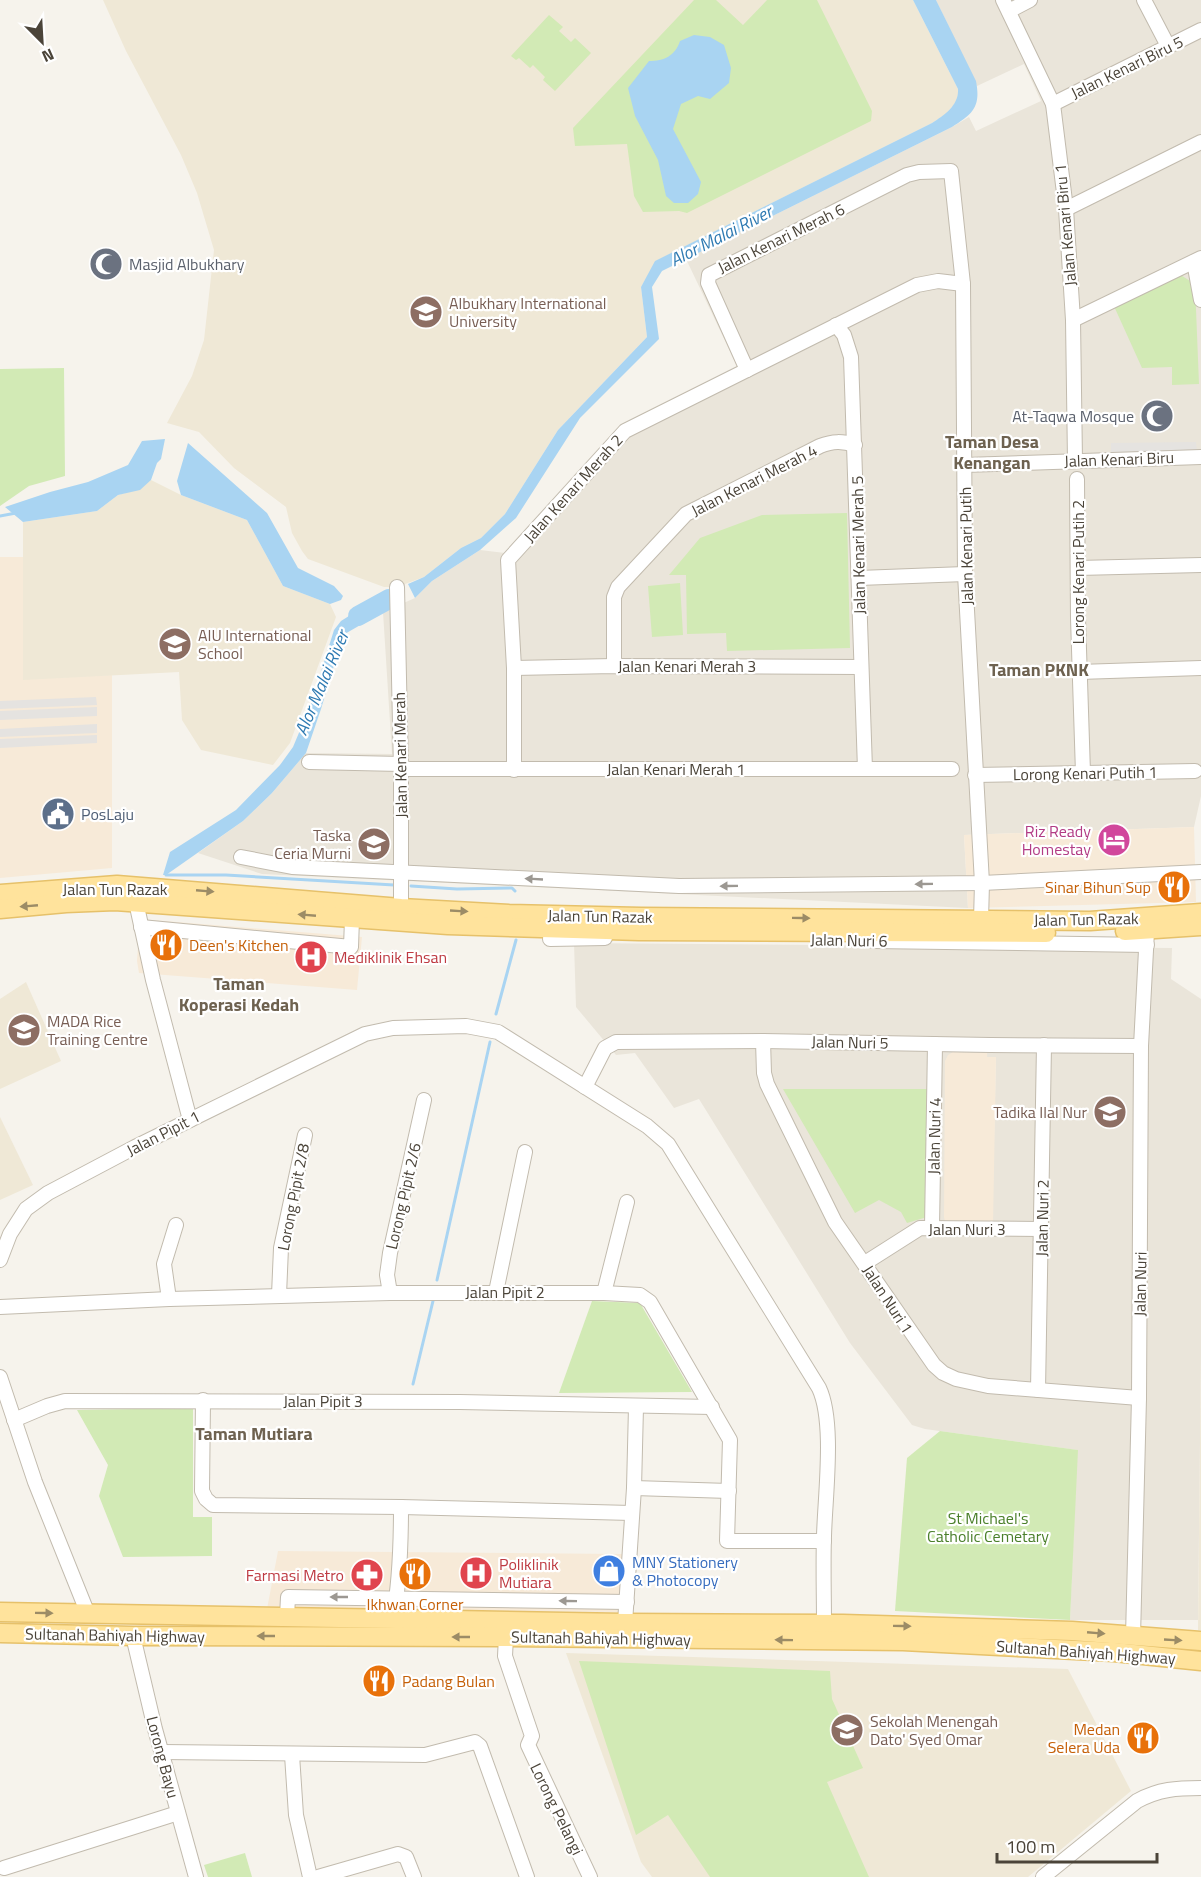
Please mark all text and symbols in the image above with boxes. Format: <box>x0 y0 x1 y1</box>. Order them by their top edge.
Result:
north arrow <box>12 12 72 72</box>
street label: Jalan Kenari Biru 5 <box>1067 29 1187 105</box>
text: N <box>38 42 58 69</box>
street label: Jalan Kenari Biru 1 <box>1048 163 1082 287</box>
water label: Alor Malai River <box>665 197 779 273</box>
street label: Jalan Kenari Merah 6 <box>713 197 849 279</box>
mosque icon: Masjid Albukhary <box>88 246 124 282</box>
place label: Masjid Albukhary <box>129 252 245 276</box>
place label: Albukhary International University <box>449 291 606 333</box>
school or university icon: Albukhary International University <box>408 294 444 330</box>
mosque icon: At-Taqwa Mosque <box>1139 398 1175 434</box>
place label: At-Taqwa Mosque <box>1012 404 1134 428</box>
street label: Jalan Kenari Merah 2 <box>518 428 628 548</box>
district label: Taman Desa Kenangan <box>945 428 1039 476</box>
street label: Jalan Kenari Merah 4 <box>687 438 821 522</box>
street label: Jalan Kenari Biru <box>1064 445 1174 473</box>
street label: Jalan Kenari Merah 5 <box>845 475 871 615</box>
street label: Jalan Kenari Putih <box>953 487 979 605</box>
street label: Lorong Kenari Putih 2 <box>1066 500 1090 644</box>
place label: AIU International School <box>198 623 312 665</box>
water label: Alor Malai River <box>287 624 357 739</box>
school or university icon: AIU International School <box>157 626 193 662</box>
street label: Jalan Kenari Merah 3 <box>618 654 756 678</box>
district label: Taman PKNK <box>989 656 1089 683</box>
street label: Jalan Kenari Merah <box>387 692 413 818</box>
street label: Jalan Kenari Merah 1 <box>607 757 745 781</box>
street label: Lorong Kenari Putih 1 <box>1013 760 1157 786</box>
public building icon: PosLaju <box>40 796 76 832</box>
place label: PosLaju <box>81 802 134 826</box>
place label: Riz Ready Homestay <box>1022 819 1091 861</box>
hotel icon: Riz Ready Homestay <box>1096 822 1132 858</box>
place label: Taska Ceria Murni <box>274 823 351 865</box>
school or university icon: Taska Ceria Murni <box>356 826 392 862</box>
restaurant icon: Sinar Bihun Sup <box>1156 869 1192 905</box>
one-way arrow <box>524 875 543 884</box>
place label: Sinar Bihun Sup <box>1045 875 1151 899</box>
street label: Jalan Tun Razak <box>63 877 168 901</box>
one-way arrow <box>914 879 933 889</box>
one-way arrow <box>719 881 738 891</box>
one-way arrow <box>195 886 214 896</box>
one-way arrow <box>19 901 38 911</box>
street label: Jalan Tun Razak <box>547 903 653 929</box>
street label: Jalan Tun Razak <box>1033 906 1139 932</box>
one-way arrow <box>450 907 469 916</box>
one-way arrow <box>298 910 317 920</box>
one-way arrow <box>792 913 811 923</box>
restaurant icon: Deen's Kitchen <box>148 927 184 963</box>
street label: Jalan Nuri 6 <box>810 927 888 953</box>
place label: Deen's Kitchen <box>189 933 289 957</box>
hospital icon: Mediklinik Ehsan <box>293 939 329 975</box>
place label: Mediklinik Ehsan <box>334 945 447 969</box>
district label: Taman Koperasi Kedah <box>179 970 299 1018</box>
place label: MADA Rice Training Centre <box>47 1009 148 1051</box>
school or university icon: MADA Rice Training Centre <box>6 1012 42 1048</box>
street label: Jalan Nuri 5 <box>811 1029 889 1055</box>
school or university icon: Tadika Ilal Nur <box>1092 1094 1128 1130</box>
street label: Jalan Nuri 4 <box>921 1097 947 1175</box>
place label: Tadika Ilal Nur <box>993 1100 1087 1124</box>
street label: Jalan Pipit 1 <box>122 1104 204 1162</box>
street label: Lorong Pipit 2/6 <box>379 1140 427 1252</box>
street label: Lorong Pipit 2/8 <box>271 1141 315 1253</box>
street label: Jalan Nuri 2 <box>1029 1179 1055 1257</box>
street label: Jalan Nuri 3 <box>928 1217 1006 1241</box>
street label: Jalan Nuri <box>1127 1251 1153 1317</box>
street label: Jalan Nuri 1 <box>857 1260 919 1338</box>
street label: Jalan Pipit 2 <box>465 1280 545 1304</box>
street label: Jalan Pipit 3 <box>283 1389 363 1413</box>
district label: Taman Mutiara <box>195 1420 313 1447</box>
park label: St Michael's Catholic Cemetary <box>927 1506 1049 1548</box>
place label: MNY Stationery & Photocopy <box>632 1550 738 1592</box>
place label: Poliklinik Mutiara <box>499 1552 559 1594</box>
shop icon: MNY Stationery & Photocopy <box>591 1553 627 1589</box>
hospital icon: Poliklinik Mutiara <box>458 1555 494 1591</box>
restaurant icon: Ikhwan Corner <box>397 1556 433 1592</box>
pharmacy icon: Farmasi Metro <box>349 1557 385 1593</box>
place label: Farmasi Metro <box>246 1563 344 1587</box>
place label: Ikhwan Corner <box>366 1592 464 1616</box>
one-way arrow <box>329 1593 348 1602</box>
one-way arrow <box>559 1596 578 1606</box>
one-way arrow <box>34 1608 53 1618</box>
street label: Sultanah Bahiyah Highway <box>25 1621 205 1649</box>
one-way arrow <box>892 1621 911 1630</box>
street label: Sultanah Bahiyah Highway <box>511 1624 691 1652</box>
one-way arrow <box>1087 1629 1106 1638</box>
one-way arrow <box>256 1631 275 1641</box>
one-way arrow <box>451 1632 470 1642</box>
street label: Sultanah Bahiyah Highway <box>996 1634 1177 1670</box>
one-way arrow <box>775 1635 794 1645</box>
one-way arrow <box>1164 1635 1183 1644</box>
restaurant icon: Padang Bulan <box>361 1663 397 1699</box>
place label: Padang Bulan <box>402 1669 495 1693</box>
place label: Sekolah Menengah Dato' Syed Omar <box>870 1709 998 1751</box>
school or university icon: Sekolah Menengah Dato' Syed Omar <box>829 1712 865 1748</box>
street label: Lorong Bayu <box>141 1713 185 1801</box>
place label: Medan Selera Uda <box>1048 1717 1120 1759</box>
restaurant icon: Medan Selera Uda <box>1125 1720 1161 1756</box>
street label: Lorong Pelangi <box>524 1759 590 1859</box>
scale bar <box>997 1826 1158 1864</box>
text: 100 m <box>1006 1833 1055 1860</box>

